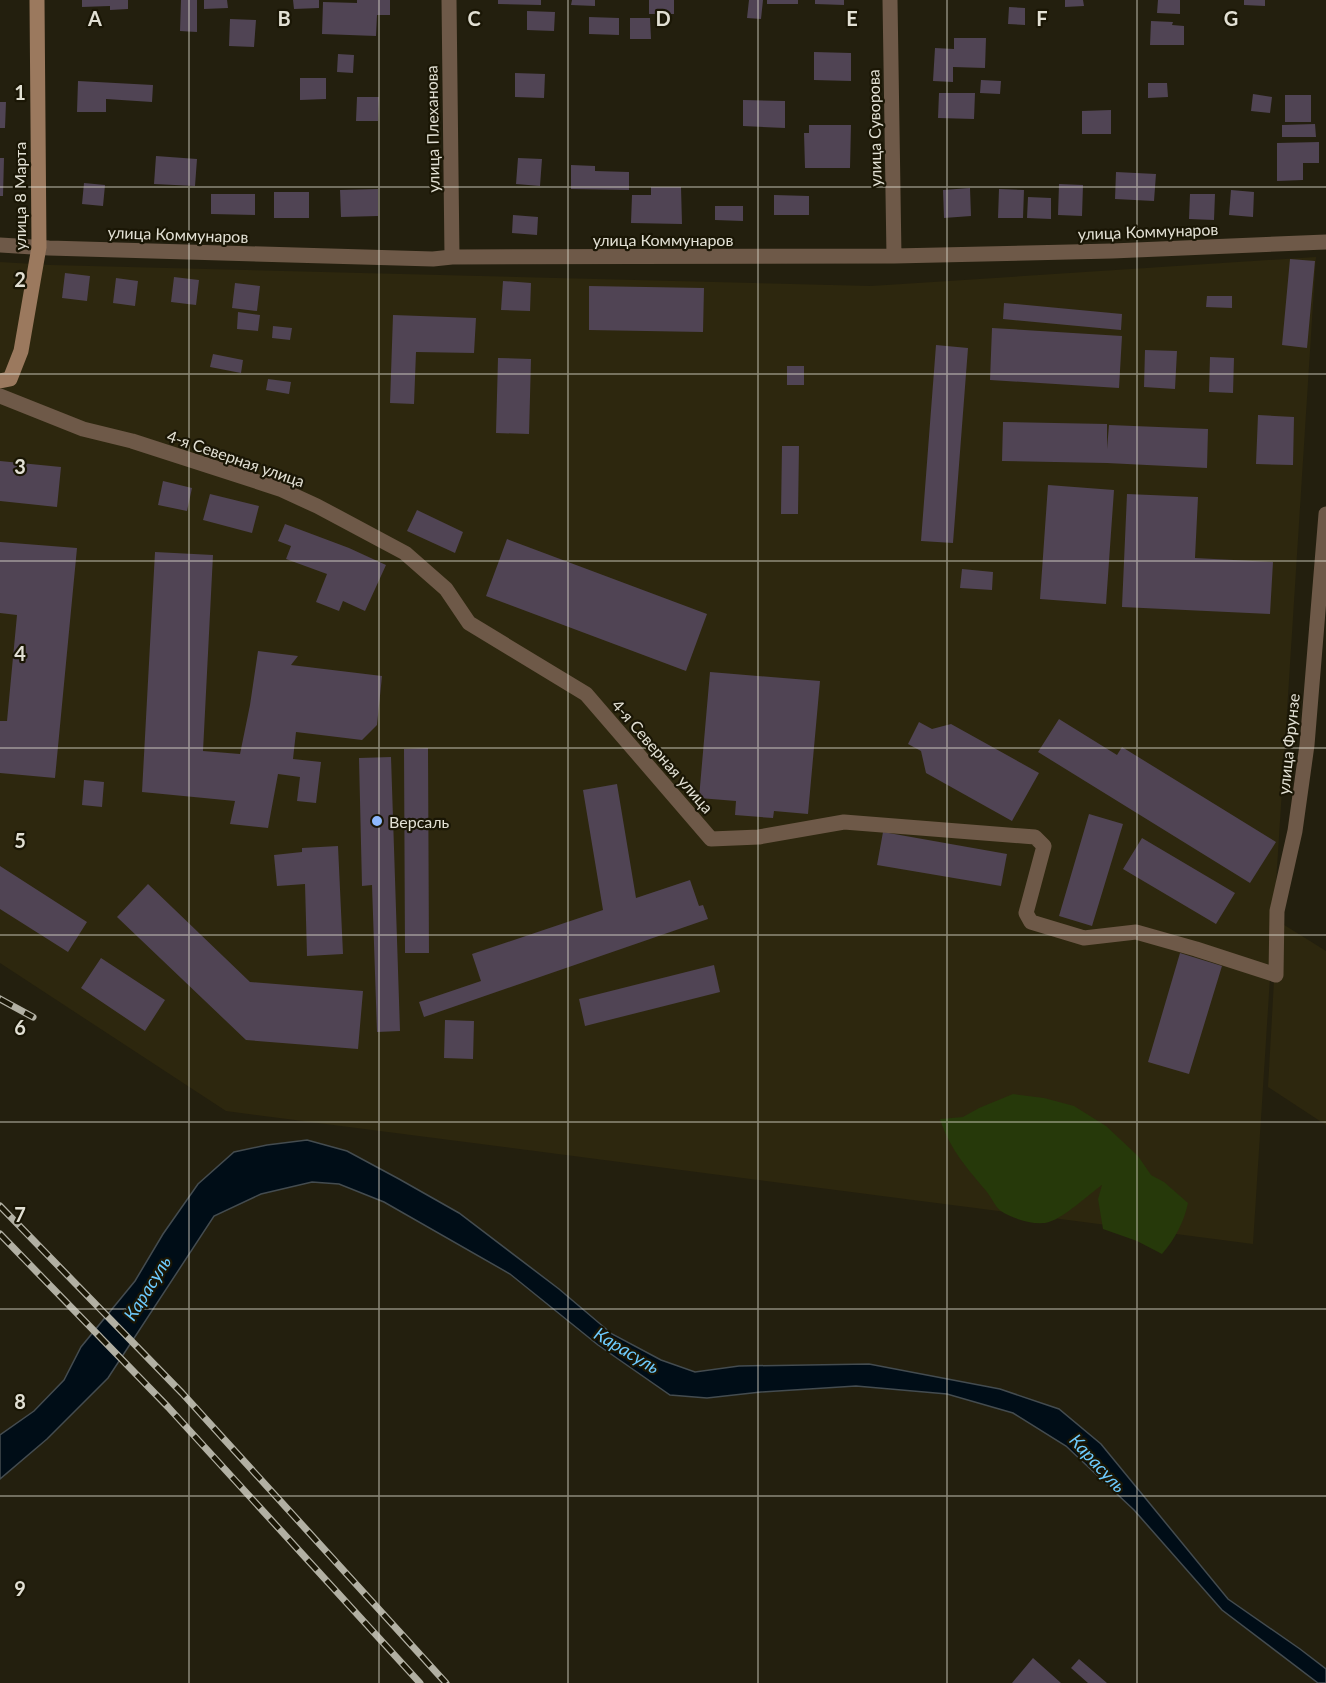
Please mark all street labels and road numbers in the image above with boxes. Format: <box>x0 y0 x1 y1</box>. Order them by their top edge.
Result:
street label: улица Плеханова <box>421 65 443 193</box>
street label: улица Суворова <box>863 69 885 187</box>
street label: улица 8 Марта <box>10 142 29 250</box>
street label: улица Коммунаров <box>1077 219 1219 243</box>
street label: улица Коммунаров <box>107 222 249 246</box>
street label: улица Коммунаров <box>593 230 733 249</box>
street label: 4-я Северная улица <box>165 426 307 490</box>
street label: улица Фрунзе <box>1273 692 1303 796</box>
street label: 4-я Северная улица <box>609 695 717 817</box>

